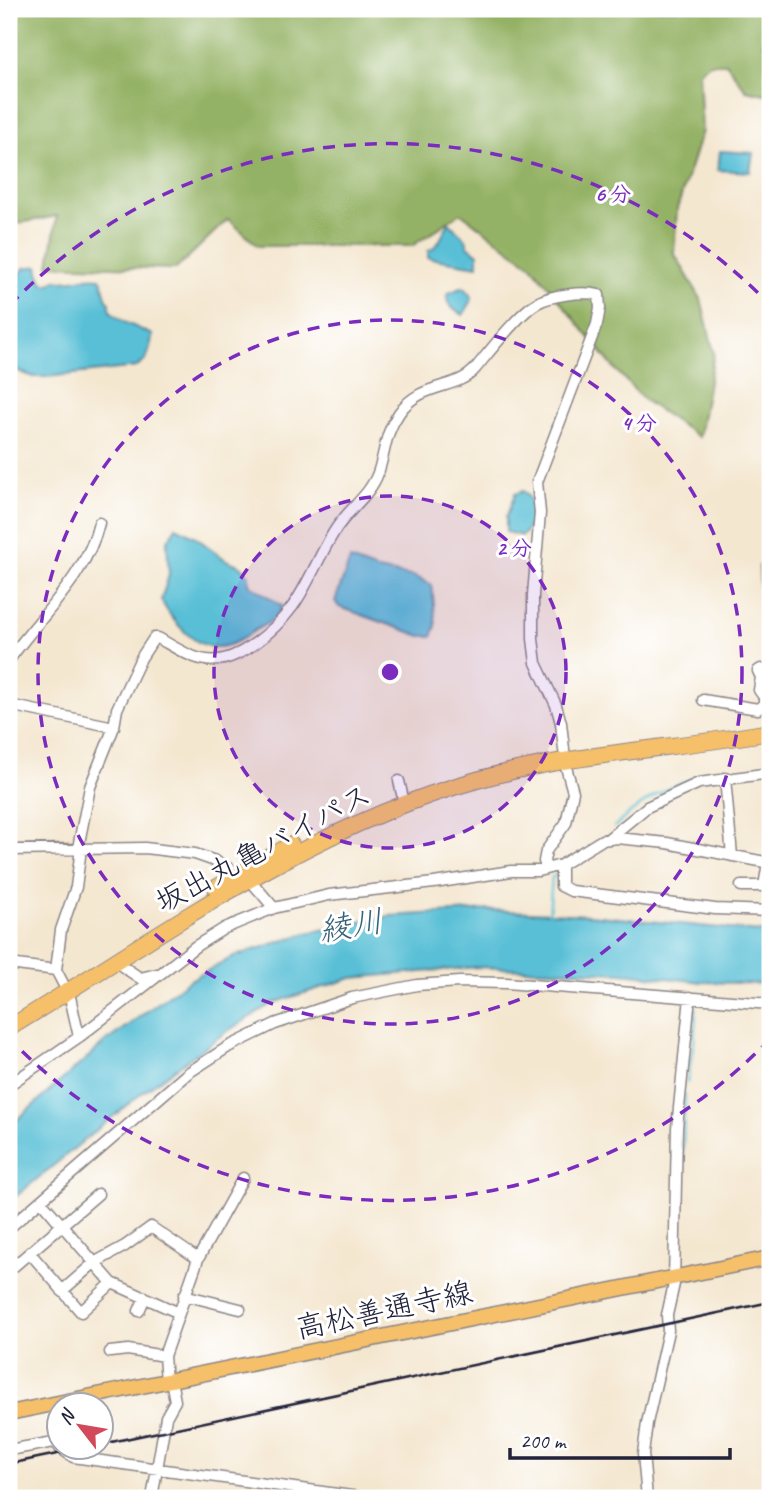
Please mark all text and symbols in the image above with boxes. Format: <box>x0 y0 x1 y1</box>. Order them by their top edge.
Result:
text: 6 分 <box>595 181 631 207</box>
text: 4 分 <box>621 410 657 436</box>
text: 2 分 <box>496 535 532 561</box>
centre of rings <box>378 660 402 684</box>
street label: 坂出丸亀バイパス <box>148 775 378 921</box>
water label: 綾川 <box>316 900 386 951</box>
street label: 高松善通寺線 <box>292 1273 476 1347</box>
north arrow <box>46 1392 116 1462</box>
text: N <box>53 1404 81 1429</box>
scale bar <box>510 1416 730 1460</box>
text: 200 m <box>520 1428 567 1454</box>

